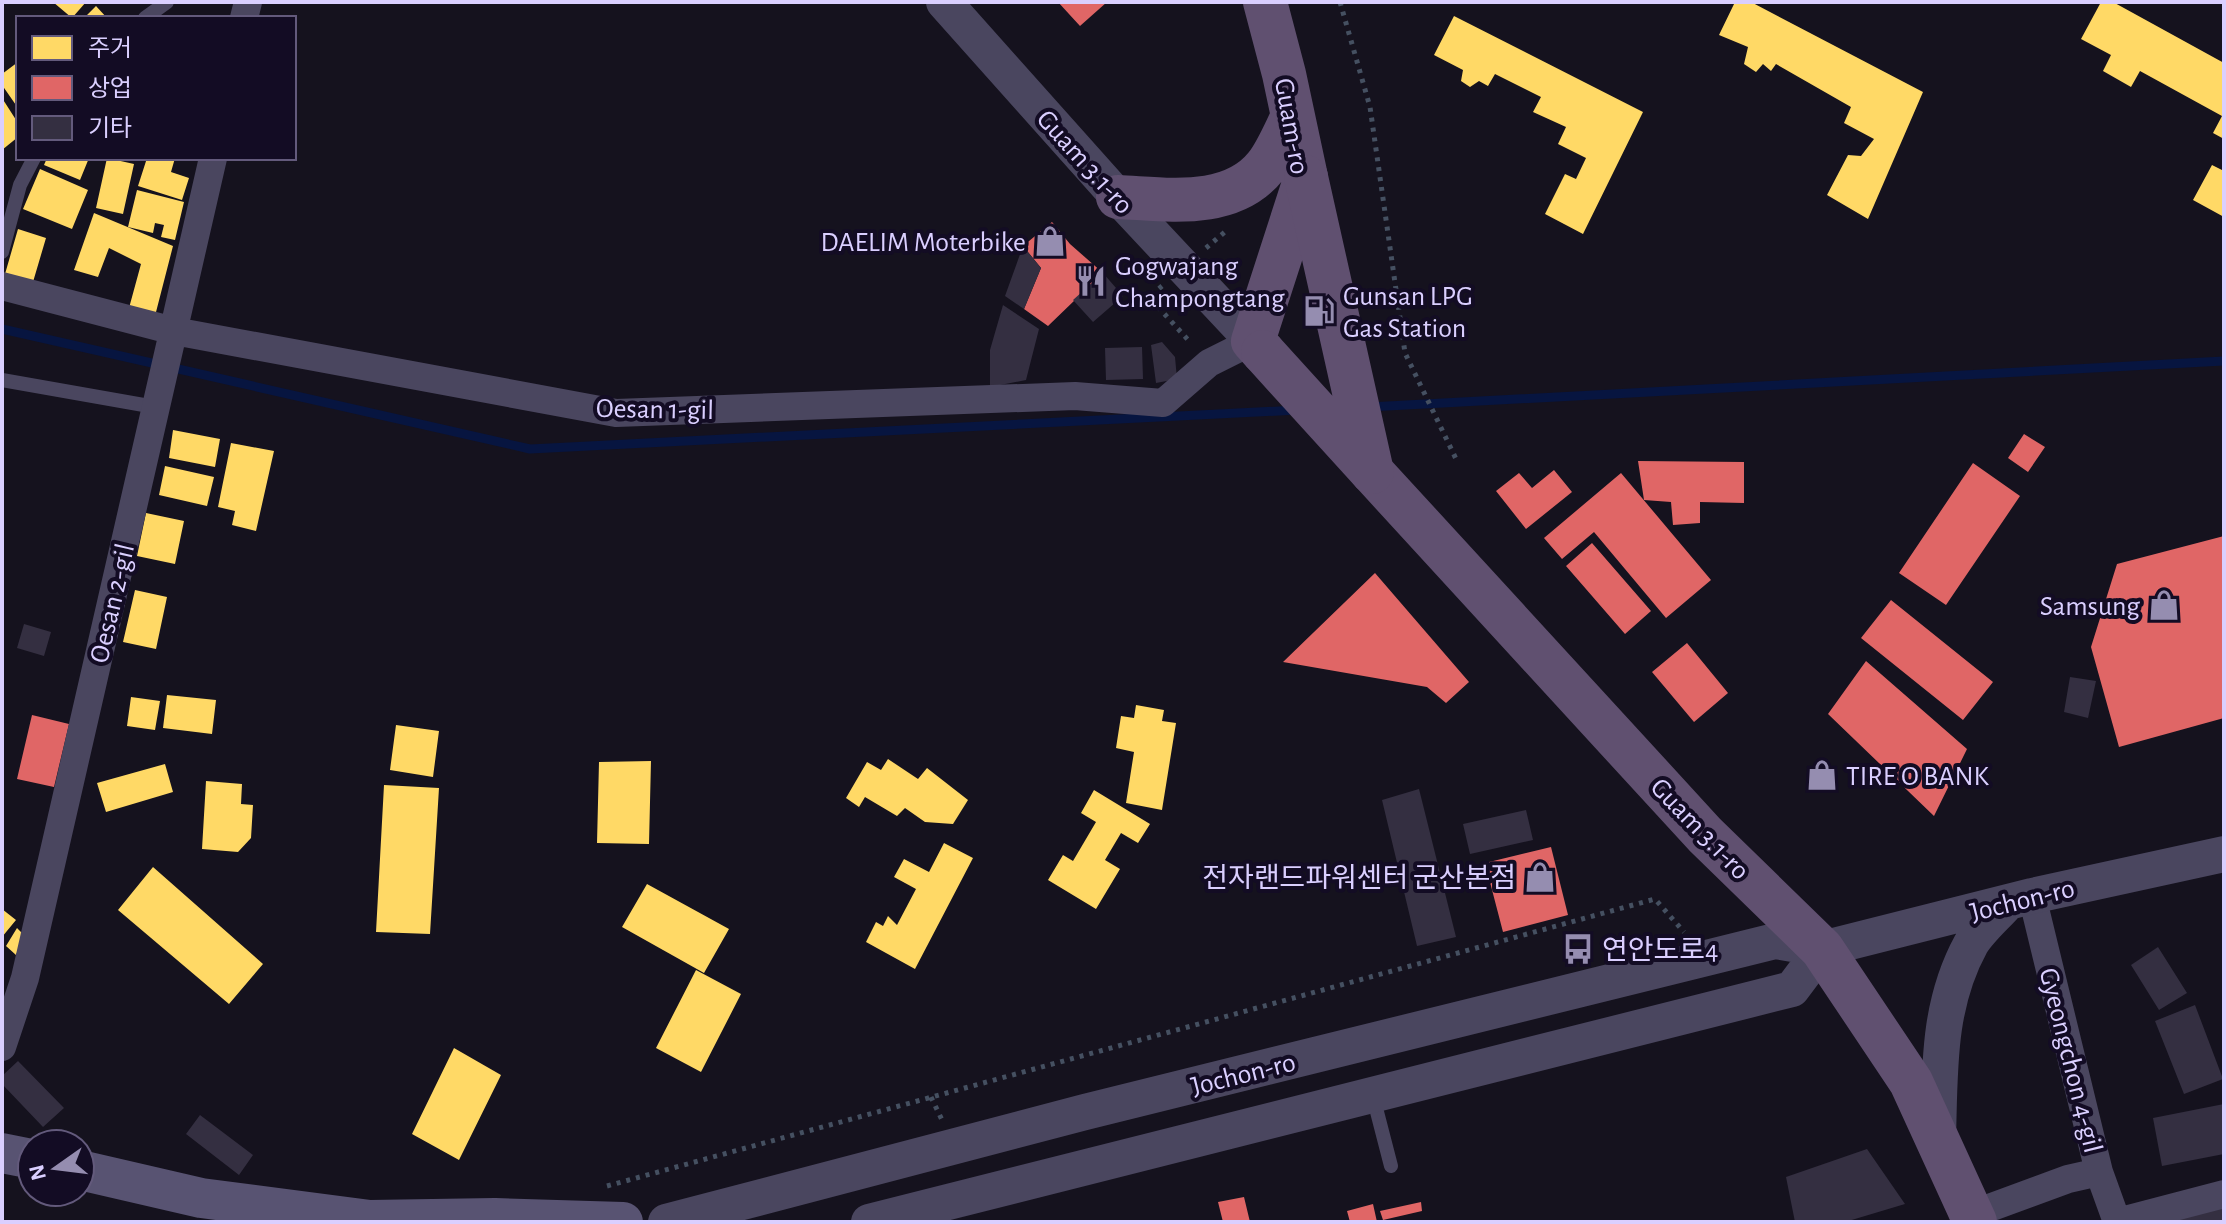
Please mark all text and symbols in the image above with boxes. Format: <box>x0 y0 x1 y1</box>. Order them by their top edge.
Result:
legend <box>16 16 296 160</box>
text: 주거 <box>88 36 132 61</box>
text: 상업 <box>88 76 132 101</box>
street label: Guam-ro <box>1269 76 1313 177</box>
street label: Guam 3.1-ro <box>1031 105 1138 220</box>
text: 기타 <box>88 116 132 141</box>
shop icon: DAELIM Moterbike <box>1033 224 1067 258</box>
place label: DAELIM Moterbike <box>821 229 1026 257</box>
place label: Gogwajang Champongtang <box>1115 253 1285 313</box>
restaurant icon: Gogwajang Champongtang <box>1074 264 1108 298</box>
place label: Gunsan LPG Gas Station <box>1343 283 1473 343</box>
fuel station icon: Gunsan LPG Gas Station <box>1302 294 1336 328</box>
street label: Oesan 1-gil <box>596 395 714 425</box>
street label: Oesan 2-gil <box>86 541 140 666</box>
shop icon: Samsung <box>2147 588 2181 622</box>
place label: Samsung <box>2040 593 2140 621</box>
shop icon: TIRE O BANK <box>1805 758 1839 792</box>
place label: TIRE O BANK <box>1846 763 1990 791</box>
street label: Guam 3.1-ro <box>1645 773 1754 886</box>
shop icon: 전자랜드파워센터 군산본점 <box>1523 860 1557 894</box>
place label: 전자랜드파워센터 군산본점 <box>1202 863 1516 893</box>
street label: Jochon-ro <box>1967 874 2078 927</box>
bus stop icon: 연안도로4 <box>1561 932 1595 966</box>
place label: 연안도로4 <box>1602 936 1719 965</box>
street label: Gyeongchon 4-gil <box>2034 965 2107 1156</box>
street label: Jochon-ro <box>1188 1048 1299 1101</box>
north arrow <box>16 1128 96 1208</box>
text: N <box>25 1163 50 1183</box>

